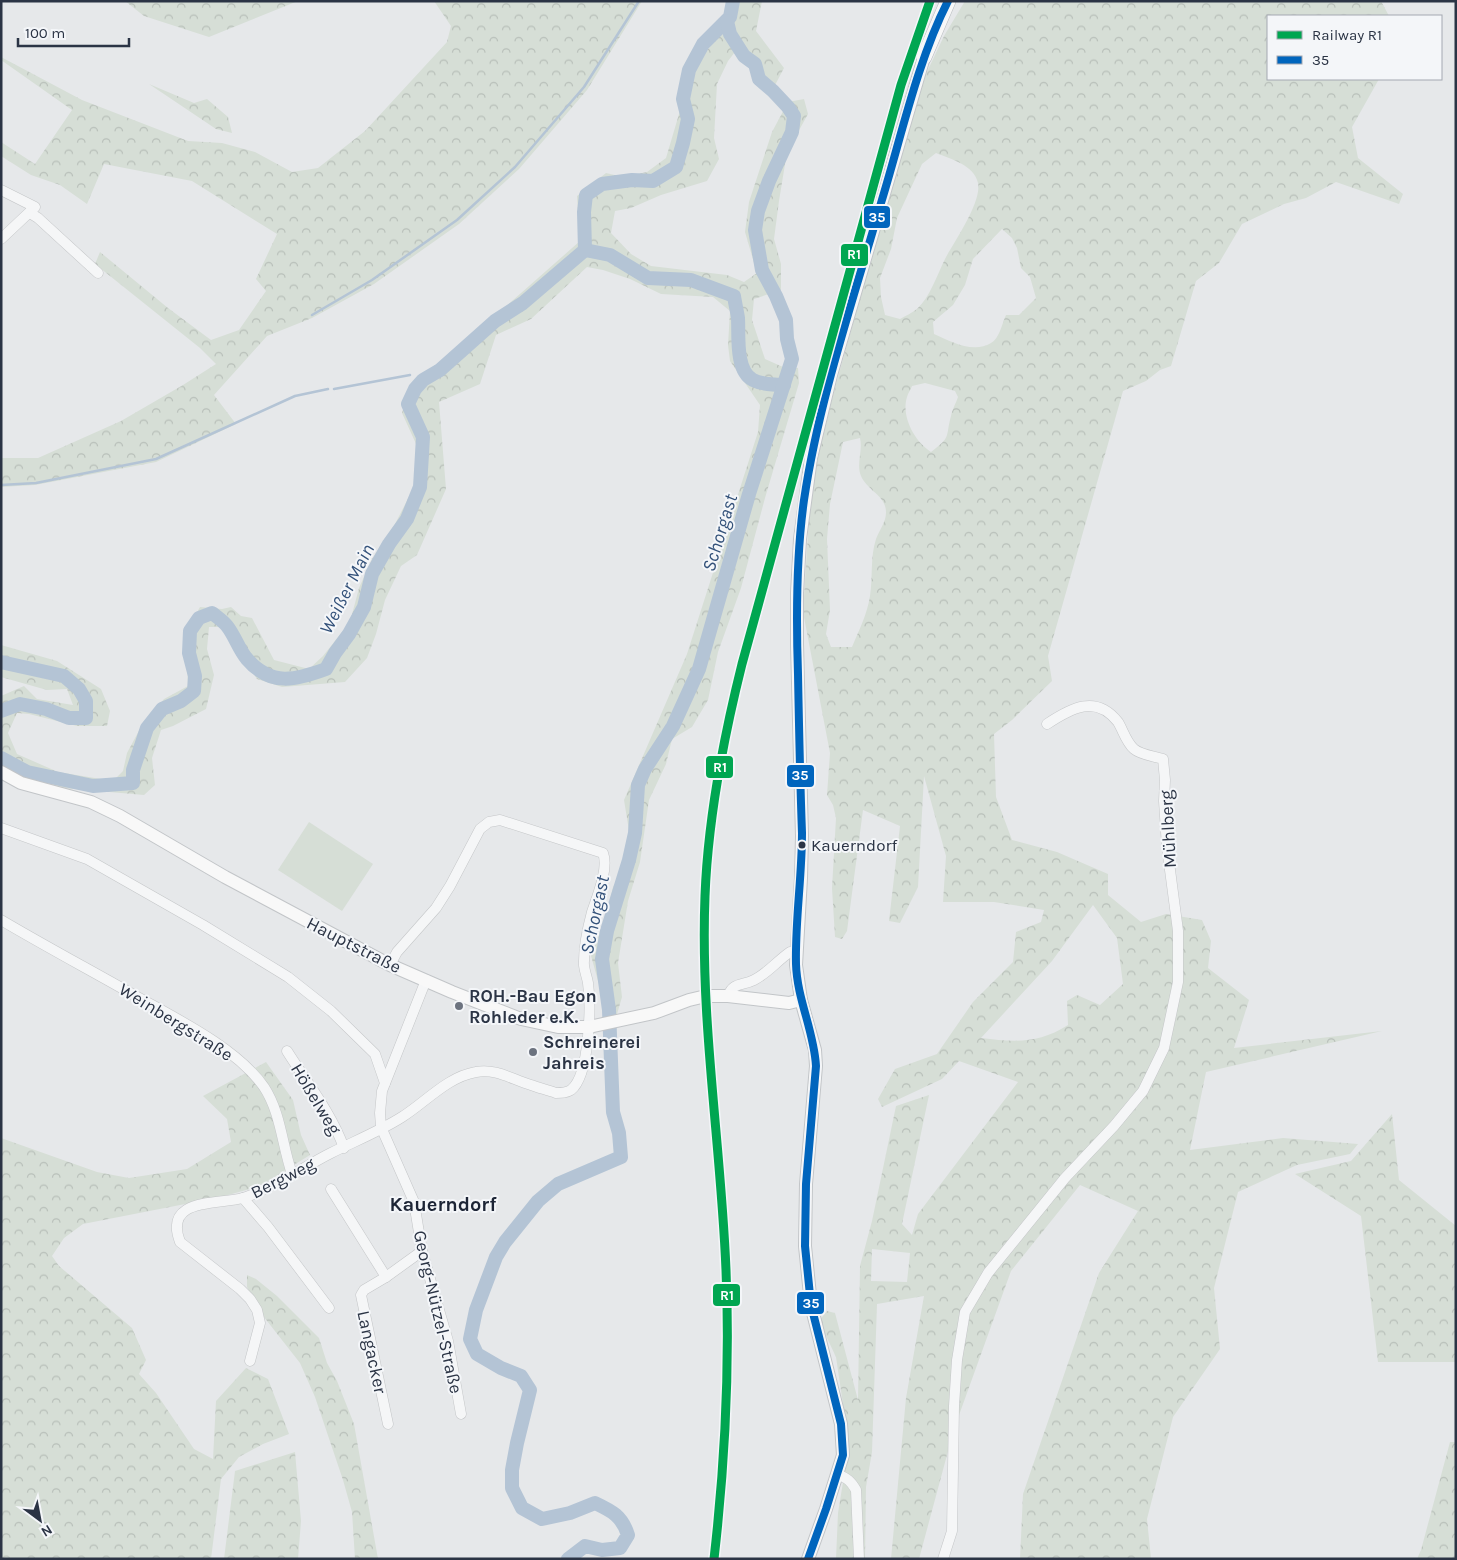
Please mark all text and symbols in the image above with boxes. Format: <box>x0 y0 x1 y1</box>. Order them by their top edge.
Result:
scale bar <box>18 15 129 47</box>
legend <box>1267 15 1442 80</box>
text: 100 m <box>25 24 65 42</box>
text: Railway R1 <box>1312 26 1382 44</box>
text: 35 <box>1312 51 1329 69</box>
line badge: 35 <box>863 205 891 229</box>
text: 35 <box>869 209 885 226</box>
line badge: R1 <box>840 243 869 267</box>
text: R1 <box>847 246 861 263</box>
water label: Schorgast <box>698 491 742 574</box>
water label: Weißer Main <box>315 540 379 638</box>
line badge: R1 <box>705 755 734 779</box>
text: R1 <box>713 759 727 776</box>
line badge: 35 <box>786 764 815 788</box>
text: 35 <box>792 767 808 784</box>
street label: Mühlberg <box>1155 789 1181 869</box>
place label: Kauerndorf <box>811 835 898 855</box>
marker: Kauerndorf <box>797 840 807 850</box>
water label: Schorgast <box>576 873 614 956</box>
street label: Hauptstraße <box>303 912 405 978</box>
street label: Weinbergstraße <box>115 978 237 1066</box>
place label: ROH.-Bau Egon Rohleder e.K. <box>469 985 597 1028</box>
marker: ROH.-Bau Egon Rohleder e.K. <box>453 1000 465 1012</box>
place label: Schreinerei Jahreis <box>543 1031 641 1074</box>
marker: Schreinerei Jahreis <box>527 1046 539 1058</box>
street label: Hößelweg <box>286 1059 346 1139</box>
street label: Bergweg <box>247 1152 319 1204</box>
district label: Kauerndorf <box>389 1193 497 1216</box>
street label: Georg-Nützel-Straße <box>409 1228 467 1396</box>
line badge: R1 <box>712 1283 741 1307</box>
text: R1 <box>720 1287 734 1304</box>
line badge: 35 <box>796 1291 825 1315</box>
text: 35 <box>803 1295 819 1312</box>
street label: Langacker <box>352 1308 392 1396</box>
north arrow <box>15 1495 65 1545</box>
text: N <box>38 1521 55 1540</box>

